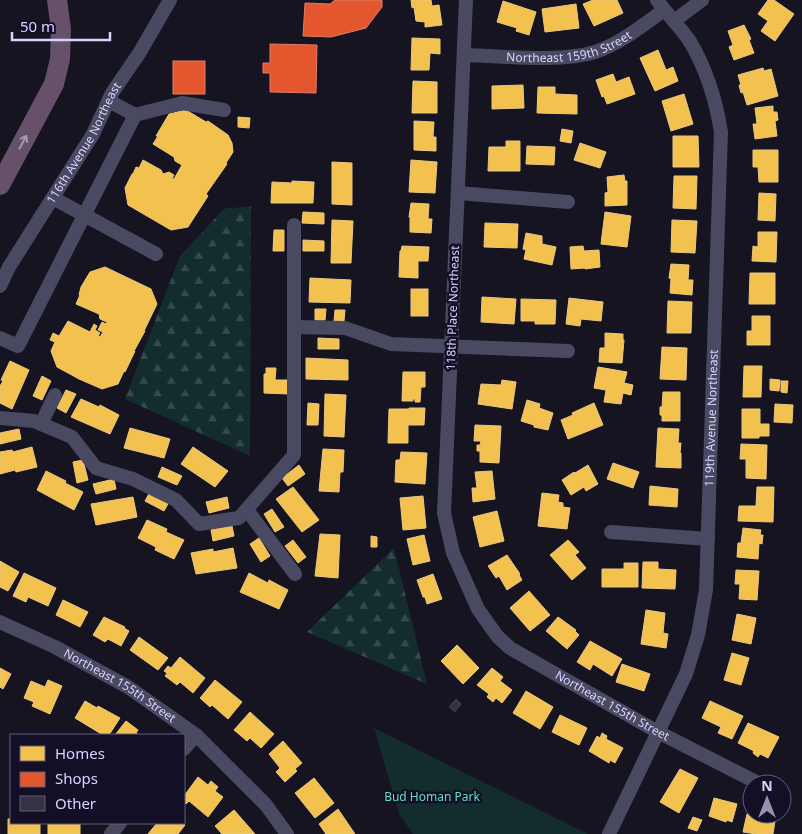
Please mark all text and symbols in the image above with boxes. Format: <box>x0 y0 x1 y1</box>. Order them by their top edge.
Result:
scale bar <box>12 10 110 42</box>
text: 50 m <box>20 16 55 36</box>
street label: Northeast 159th Street <box>506 26 635 66</box>
street label: 116th Avenue Northeast <box>42 78 125 207</box>
one-way arrow <box>18 135 28 150</box>
street label: 118th Place Northeast <box>442 245 463 371</box>
street label: 119th Avenue Northeast <box>700 348 722 487</box>
street label: Northeast 155th Street <box>61 644 180 727</box>
street label: Northeast 155th Street <box>552 666 673 745</box>
legend <box>10 734 185 824</box>
text: Homes <box>55 743 105 763</box>
text: Shops <box>55 768 98 788</box>
north arrow <box>742 774 792 824</box>
text: N <box>761 776 773 795</box>
park label: Bud Homan Park <box>384 788 480 805</box>
text: Other <box>55 793 96 813</box>

